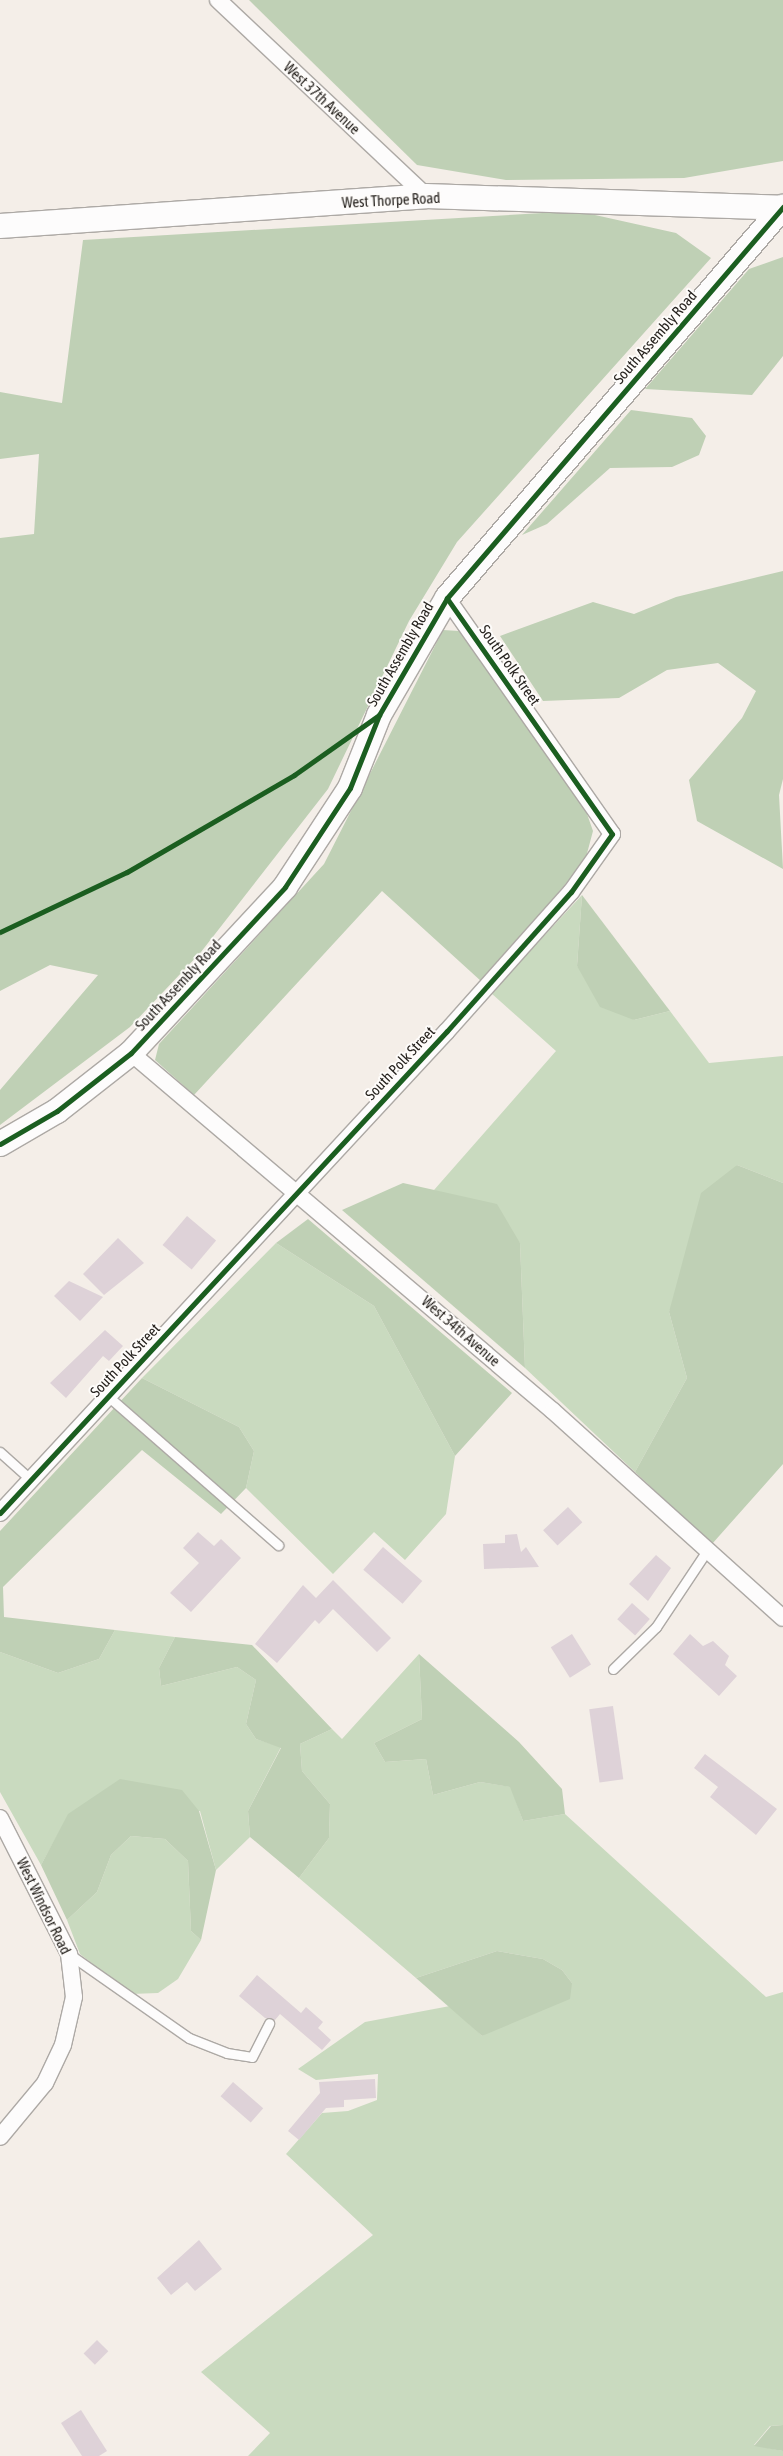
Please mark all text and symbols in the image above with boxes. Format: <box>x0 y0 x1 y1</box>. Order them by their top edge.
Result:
street label: West 37th Avenue <box>280 58 364 138</box>
street label: West Thorpe Road <box>341 188 441 212</box>
street label: South Assembly Road <box>610 287 700 387</box>
street label: South Assembly Road <box>363 599 437 709</box>
street label: South Polk Street <box>476 621 544 709</box>
street label: South Assembly Road <box>131 936 225 1034</box>
street label: South Polk Street <box>361 1022 439 1104</box>
street label: West 34th Avenue <box>418 1292 504 1370</box>
street label: South Polk Street <box>86 1319 164 1401</box>
street label: West Windsor Road <box>13 1855 75 1957</box>

